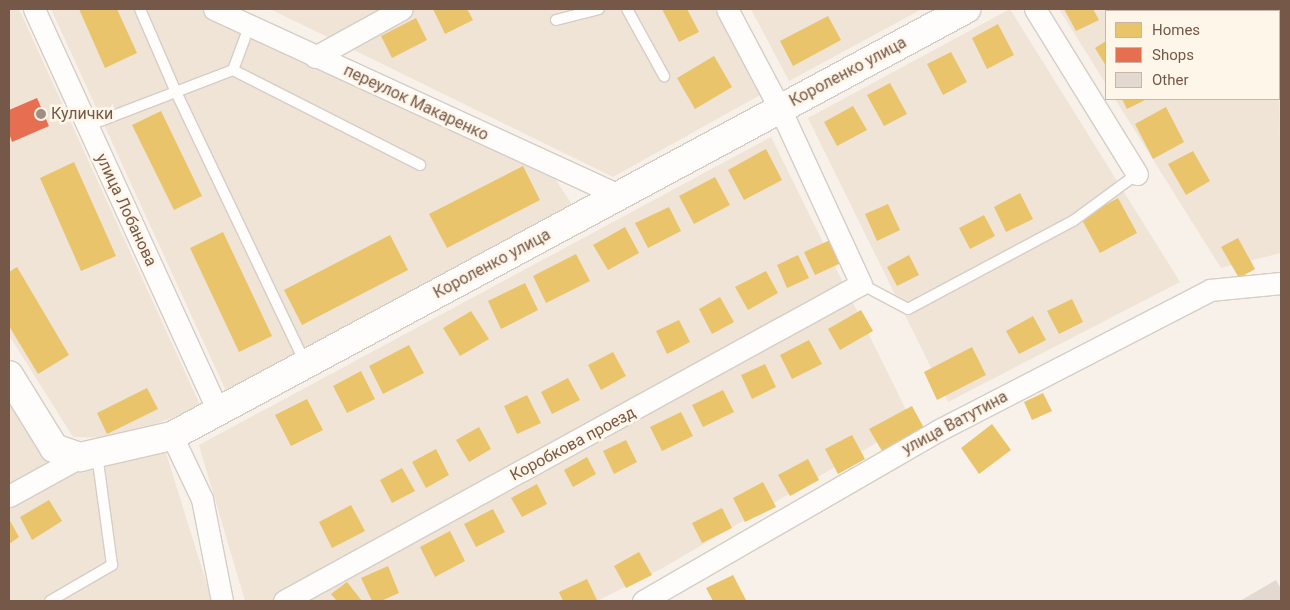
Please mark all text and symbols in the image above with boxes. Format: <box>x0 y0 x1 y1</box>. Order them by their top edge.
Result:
legend <box>1105 10 1280 100</box>
text: Homes <box>1152 21 1200 39</box>
street label: Короленко улица <box>786 33 910 111</box>
text: Shops <box>1152 46 1194 64</box>
street label: переулок Макаренко <box>341 61 491 145</box>
text: Other <box>1152 71 1189 89</box>
place label: Кулички <box>51 104 113 124</box>
marker: Кулички <box>35 108 47 120</box>
street label: улица Лобанова <box>91 151 161 269</box>
street label: Короленко улица <box>430 225 554 303</box>
street label: улица Ватутина <box>899 387 1011 459</box>
street label: Коробкова проезд <box>507 403 639 485</box>

